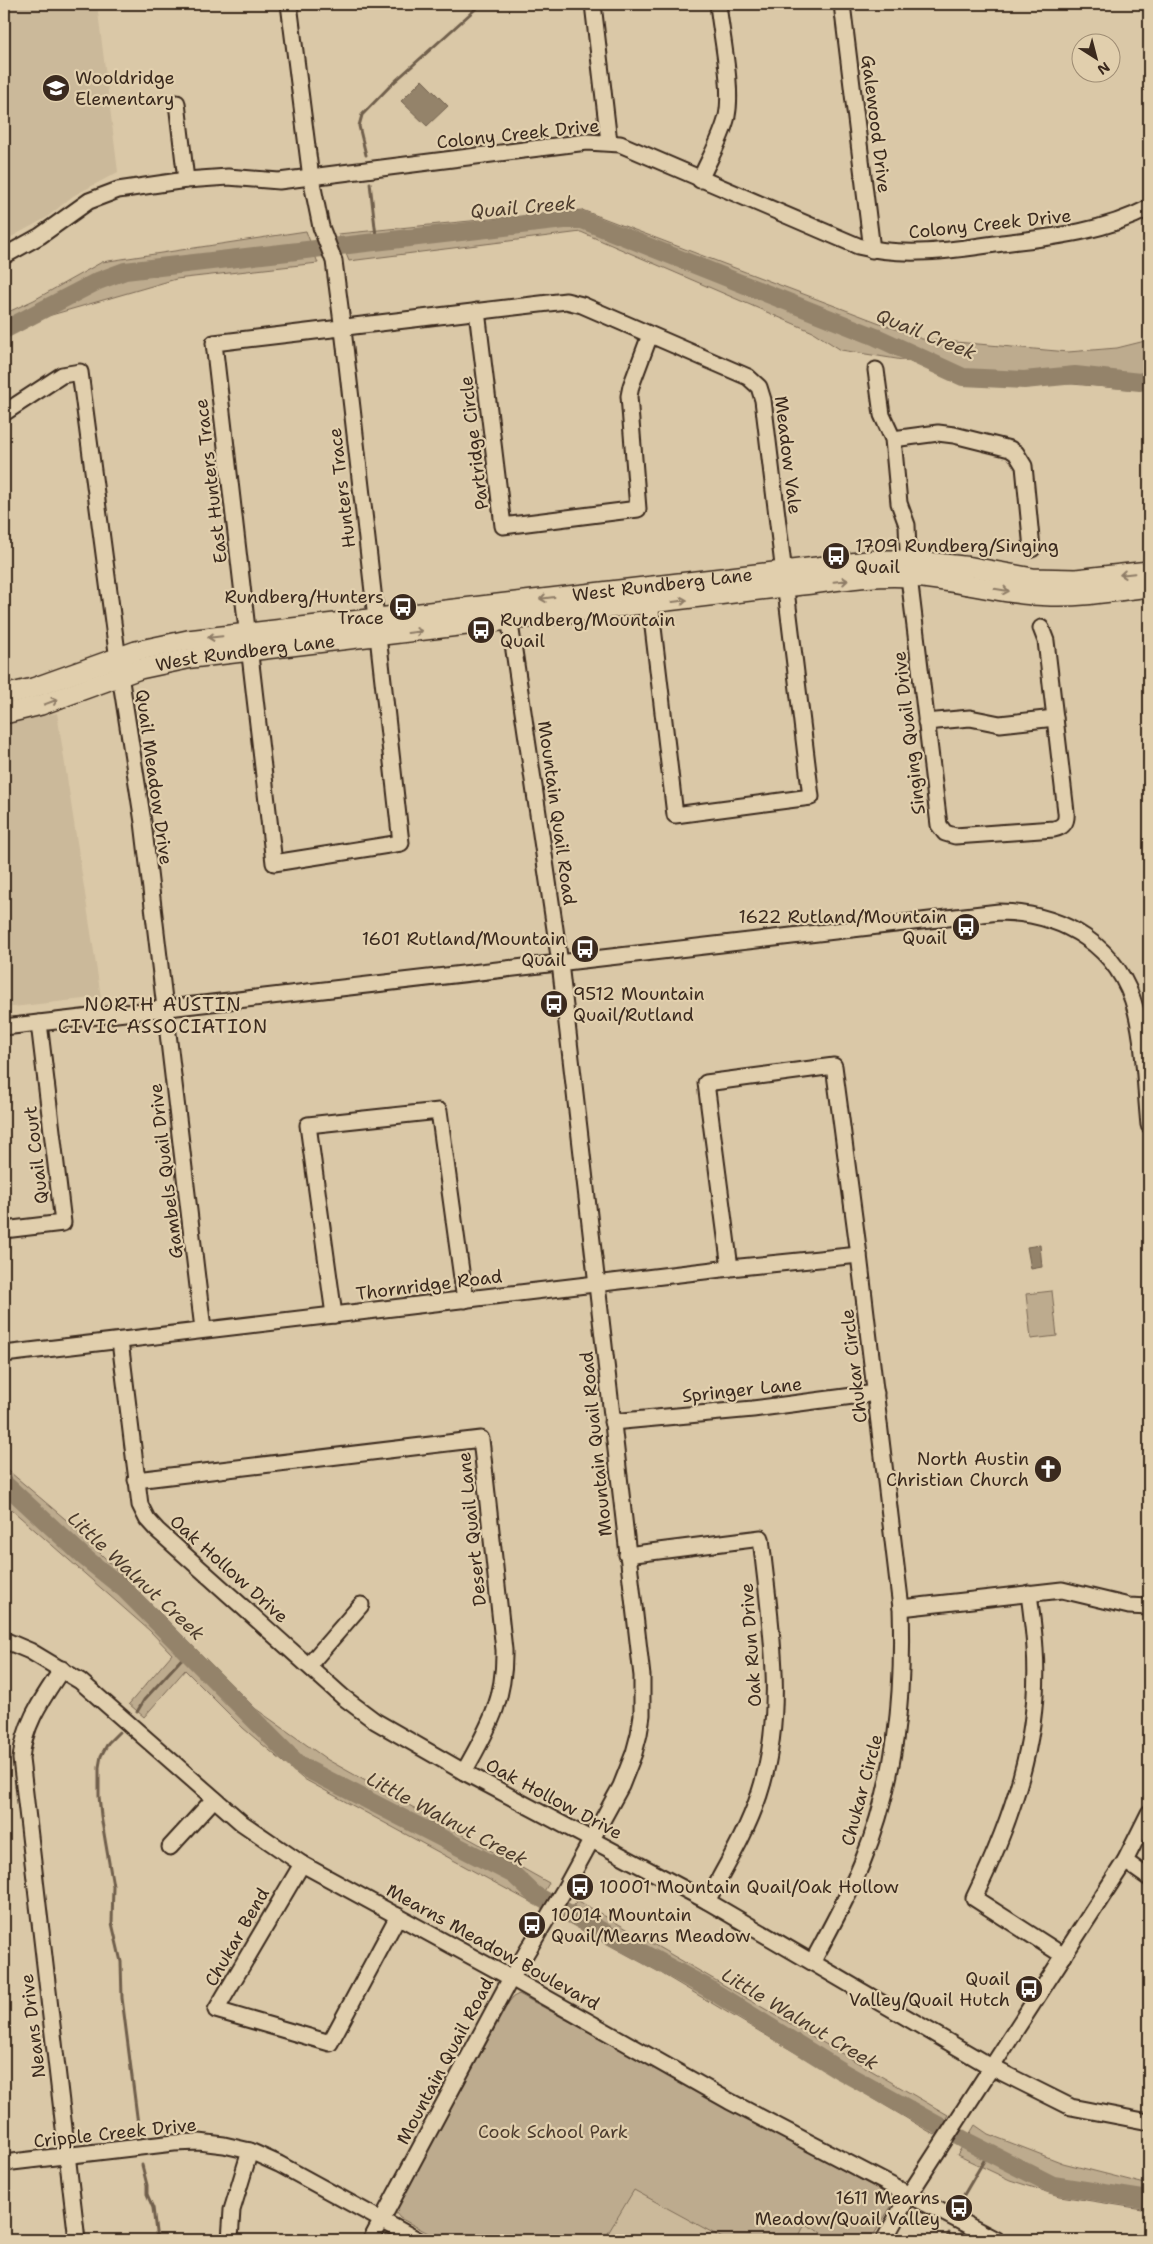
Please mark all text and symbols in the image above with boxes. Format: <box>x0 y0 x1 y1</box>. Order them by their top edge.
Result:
north arrow <box>1070 32 1120 82</box>
street label: Galewood Drive <box>856 54 896 194</box>
text: N <box>1094 58 1113 79</box>
place label: Wooldridge Elementary <box>75 66 175 111</box>
school or university icon: Wooldridge Elementary <box>41 73 71 103</box>
street label: Colony Creek Drive <box>435 114 601 154</box>
water label: Quail Creek <box>469 190 577 224</box>
street label: Colony Creek Drive <box>907 204 1073 244</box>
water label: Quail Creek <box>872 303 980 365</box>
street label: Partridge Circle <box>454 375 494 511</box>
street label: Meadow Vale <box>769 394 807 516</box>
street label: East Hunters Trace <box>189 397 233 565</box>
street label: Hunters Trace <box>323 426 361 550</box>
place label: 1709 Rundberg/Singing Quail <box>855 534 1059 579</box>
bus stop icon: 1709 Rundberg/Singing Quail <box>821 541 851 571</box>
street label: West Rundberg Lane <box>571 562 754 607</box>
one-way arrow <box>1120 569 1136 578</box>
one-way arrow <box>833 577 849 586</box>
place label: Rundberg/Hunters Trace <box>225 585 384 630</box>
one-way arrow <box>994 586 1010 596</box>
bus stop icon: Rundberg/Hunters Trace <box>388 592 418 622</box>
one-way arrow <box>539 593 555 603</box>
one-way arrow <box>671 596 687 606</box>
place label: Rundberg/Mountain Quail <box>500 608 675 653</box>
bus stop icon: Rundberg/Mountain Quail <box>466 615 496 645</box>
one-way arrow <box>407 627 423 637</box>
street label: West Rundberg Lane <box>153 629 336 677</box>
one-way arrow <box>208 632 224 642</box>
street label: Singing Quail Drive <box>887 650 931 816</box>
street label: Quail Meadow Drive <box>130 688 178 866</box>
one-way arrow <box>43 696 58 706</box>
street label: Mountain Quail Road <box>532 719 582 907</box>
place label: 1622 Rutland/Mountain Quail <box>739 905 948 950</box>
bus stop icon: 1622 Rutland/Mountain Quail <box>951 912 981 942</box>
place label: 1601 Rutland/Mountain Quail <box>362 927 567 972</box>
bus stop icon: 1601 Rutland/Mountain Quail <box>570 934 600 964</box>
place label: 9512 Mountain Quail/Rutland <box>573 982 705 1027</box>
bus stop icon: 9512 Mountain Quail/Rutland <box>539 989 569 1019</box>
district label: NORTH AUSTIN CIVIC ASSOCIATION <box>58 992 268 1039</box>
street label: Gambels Quail Drive <box>143 1082 189 1260</box>
street label: Quail Court <box>18 1104 54 1205</box>
street label: Thornridge Road <box>355 1264 503 1306</box>
street label: Chukar Circle <box>835 1308 873 1424</box>
street label: Mountain Quail Road <box>574 1350 618 1538</box>
street label: Springer Lane <box>681 1372 803 1408</box>
place label: North Austin Christian Church <box>886 1447 1029 1492</box>
street label: Desert Quail Lane <box>452 1451 492 1607</box>
church icon: North Austin Christian Church <box>1033 1454 1063 1484</box>
water label: Little Walnut Creek <box>62 1506 210 1646</box>
street label: Oak Hollow Drive <box>165 1509 293 1629</box>
street label: Oak Run Drive <box>735 1582 767 1708</box>
street label: Chukar Circle <box>836 1731 888 1849</box>
street label: Oak Hollow Drive <box>481 1753 627 1845</box>
water label: Little Walnut Creek <box>362 1766 532 1872</box>
bus stop icon: 10001 Mountain Quail/Oak Hollow <box>565 1872 595 1902</box>
place label: 10001 Mountain Quail/Oak Hollow <box>599 1875 899 1899</box>
street label: Mearns Meadow Boulevard <box>382 1878 604 2016</box>
street label: Chukar Bend <box>199 1883 275 1991</box>
place label: 10014 Mountain Quail/Mearns Meadow <box>551 1903 751 1948</box>
bus stop icon: 10014 Mountain Quail/Mearns Meadow <box>517 1910 547 1940</box>
water label: Little Walnut Creek <box>717 1962 883 2076</box>
place label: Quail Valley/Quail Hutch <box>849 1967 1011 2012</box>
street label: Neans Drive <box>15 1973 51 2079</box>
street label: Mountain Quail Road <box>391 1973 499 2149</box>
bus stop icon: Quail Valley/Quail Hutch <box>1014 1974 1044 2004</box>
street label: Cripple Creek Drive <box>32 2113 198 2153</box>
park label: Cook School Park <box>478 2120 628 2144</box>
place label: 1611 Mearns Meadow/Quail Valley <box>755 2186 940 2231</box>
bus stop icon: 1611 Mearns Meadow/Quail Valley <box>944 2193 974 2223</box>

